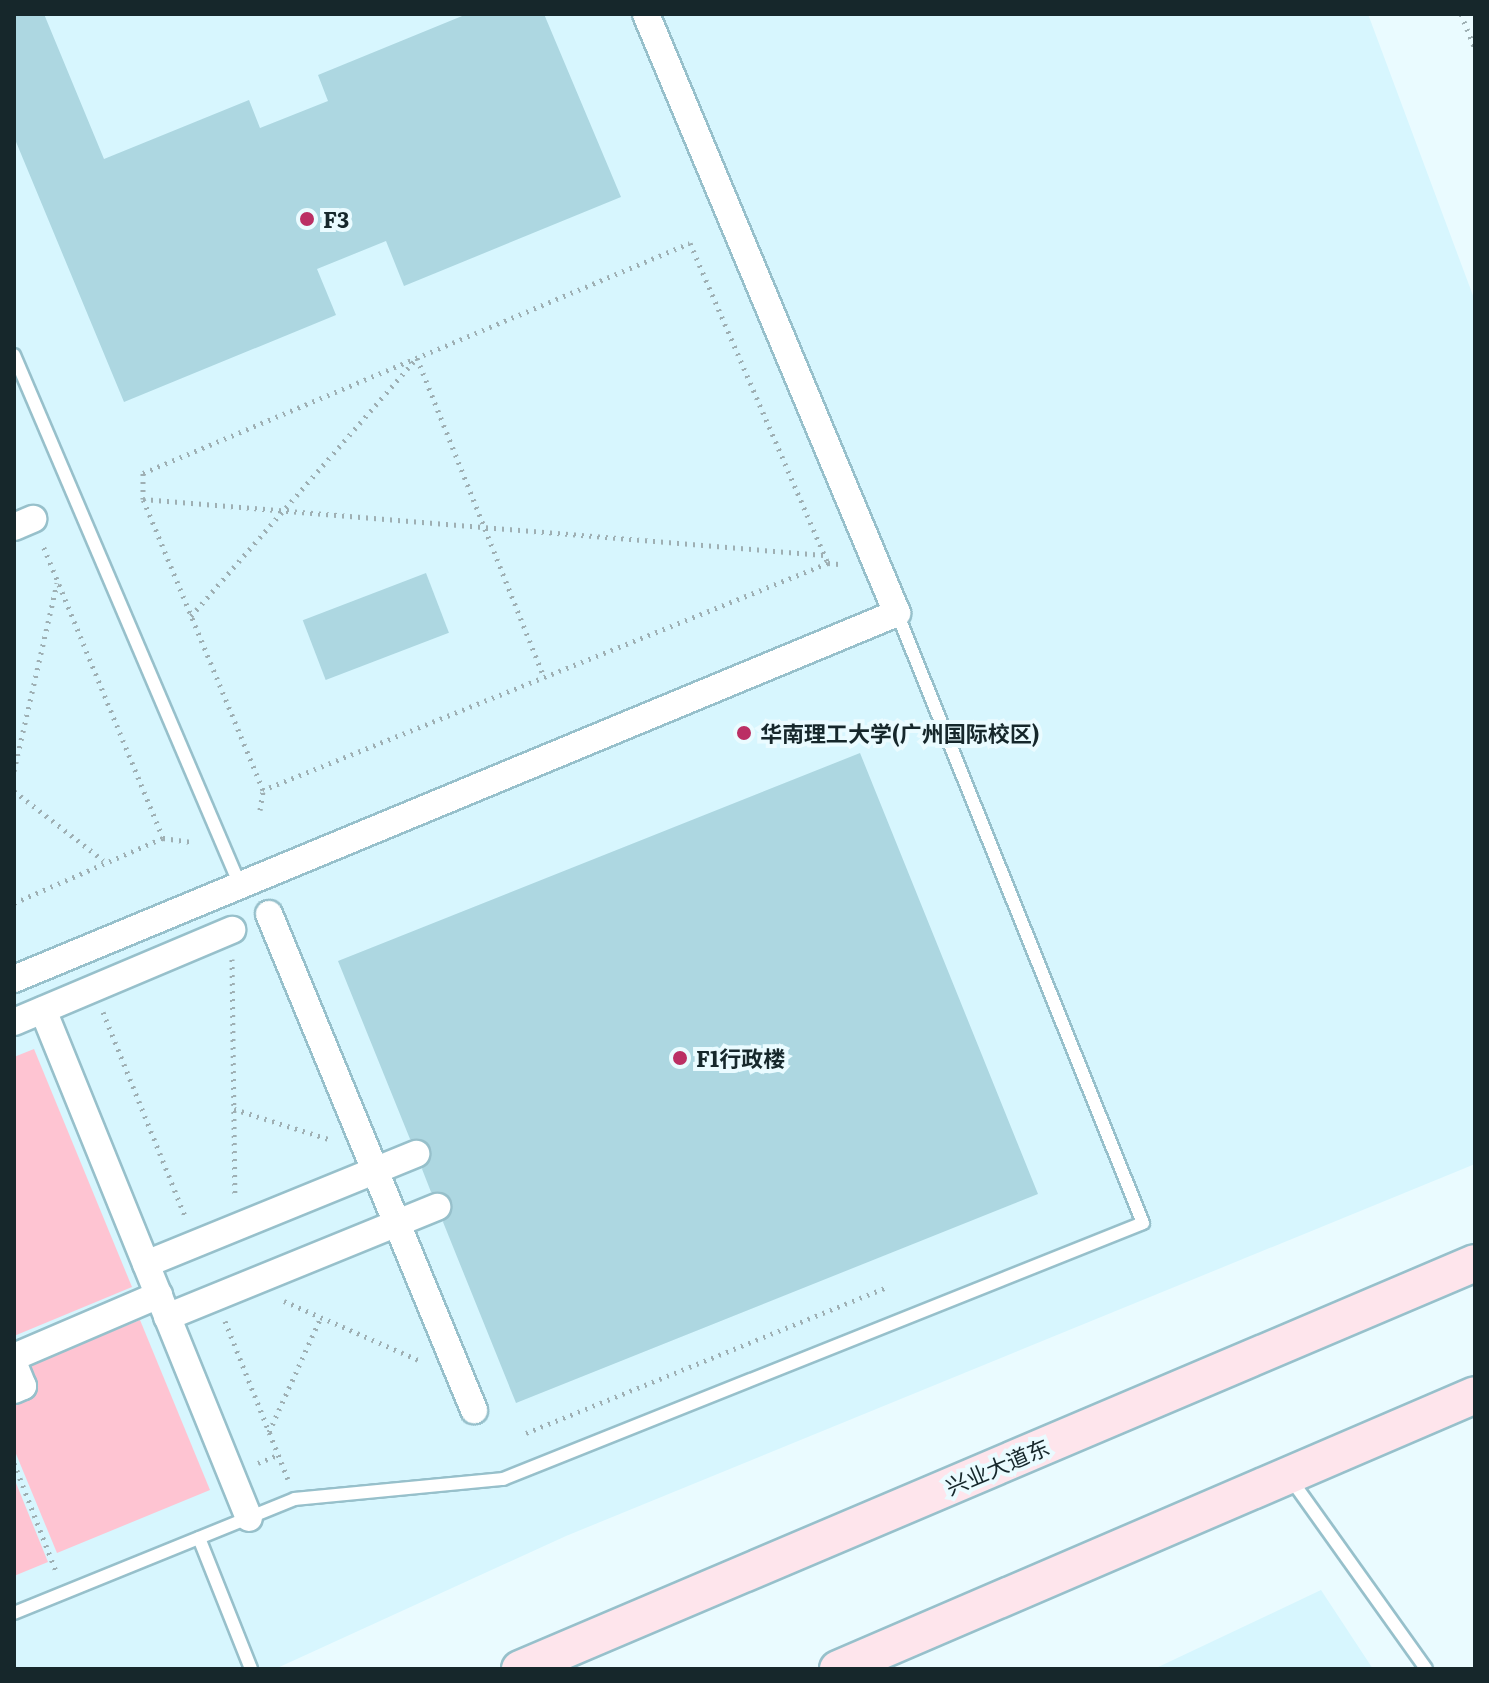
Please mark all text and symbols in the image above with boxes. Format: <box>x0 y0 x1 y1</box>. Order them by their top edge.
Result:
place label: F3 <box>323 206 349 232</box>
marker: F3 <box>298 210 316 228</box>
place label: 华南理工大学(广州国际校区) <box>760 720 1040 746</box>
marker: 华南理工大学(广州国际校区) <box>735 724 753 742</box>
place label: F1行政楼 <box>696 1045 785 1071</box>
marker: F1行政楼 <box>671 1049 689 1067</box>
street label: 兴业大道东 <box>941 1432 1053 1500</box>

